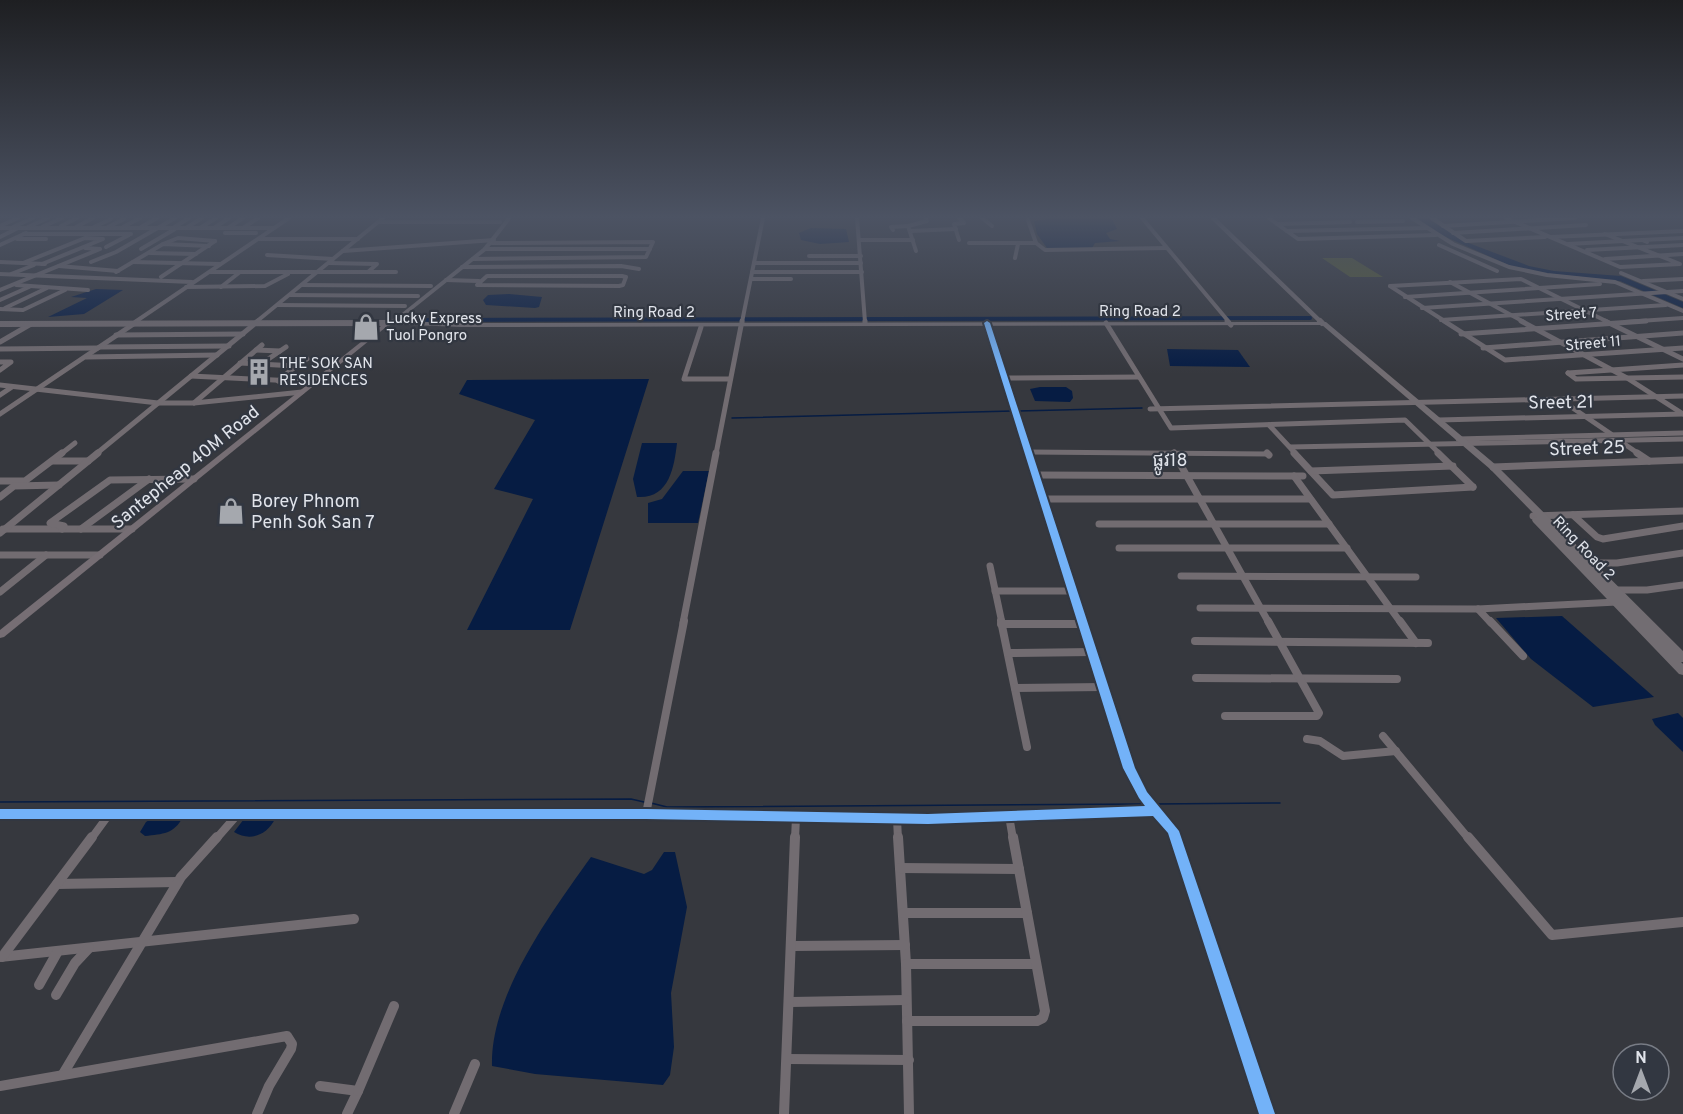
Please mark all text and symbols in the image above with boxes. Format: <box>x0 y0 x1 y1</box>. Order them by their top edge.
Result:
street label: Ring Road 2 <box>1099 303 1181 322</box>
street label: Ring Road 2 <box>613 304 695 323</box>
street label: Street 7 <box>1544 304 1598 327</box>
place label: Lucky Express Tuol Pongro <box>386 310 482 346</box>
shop icon: Lucky Express Tuol Pongro <box>351 312 381 342</box>
street label: Street 11 <box>1564 333 1622 356</box>
place label: THE SOK SAN RESIDENCES <box>279 355 373 391</box>
building icon: THE SOK SAN RESIDENCES <box>244 357 274 387</box>
street label: Sreet 21 <box>1528 391 1594 416</box>
street label: Santepheap 40M Road <box>107 401 265 535</box>
street label: Street 25 <box>1549 437 1625 462</box>
street label: ផ្លូវ18 <box>1152 450 1188 476</box>
place label: Borey Phnom Penh Sok San 7 <box>251 491 375 535</box>
shop icon: Borey Phnom Penh Sok San 7 <box>216 496 246 526</box>
street label: Ring Road 2 <box>1548 513 1618 585</box>
north arrow <box>1611 1042 1671 1102</box>
text: N <box>1635 1049 1647 1069</box>

